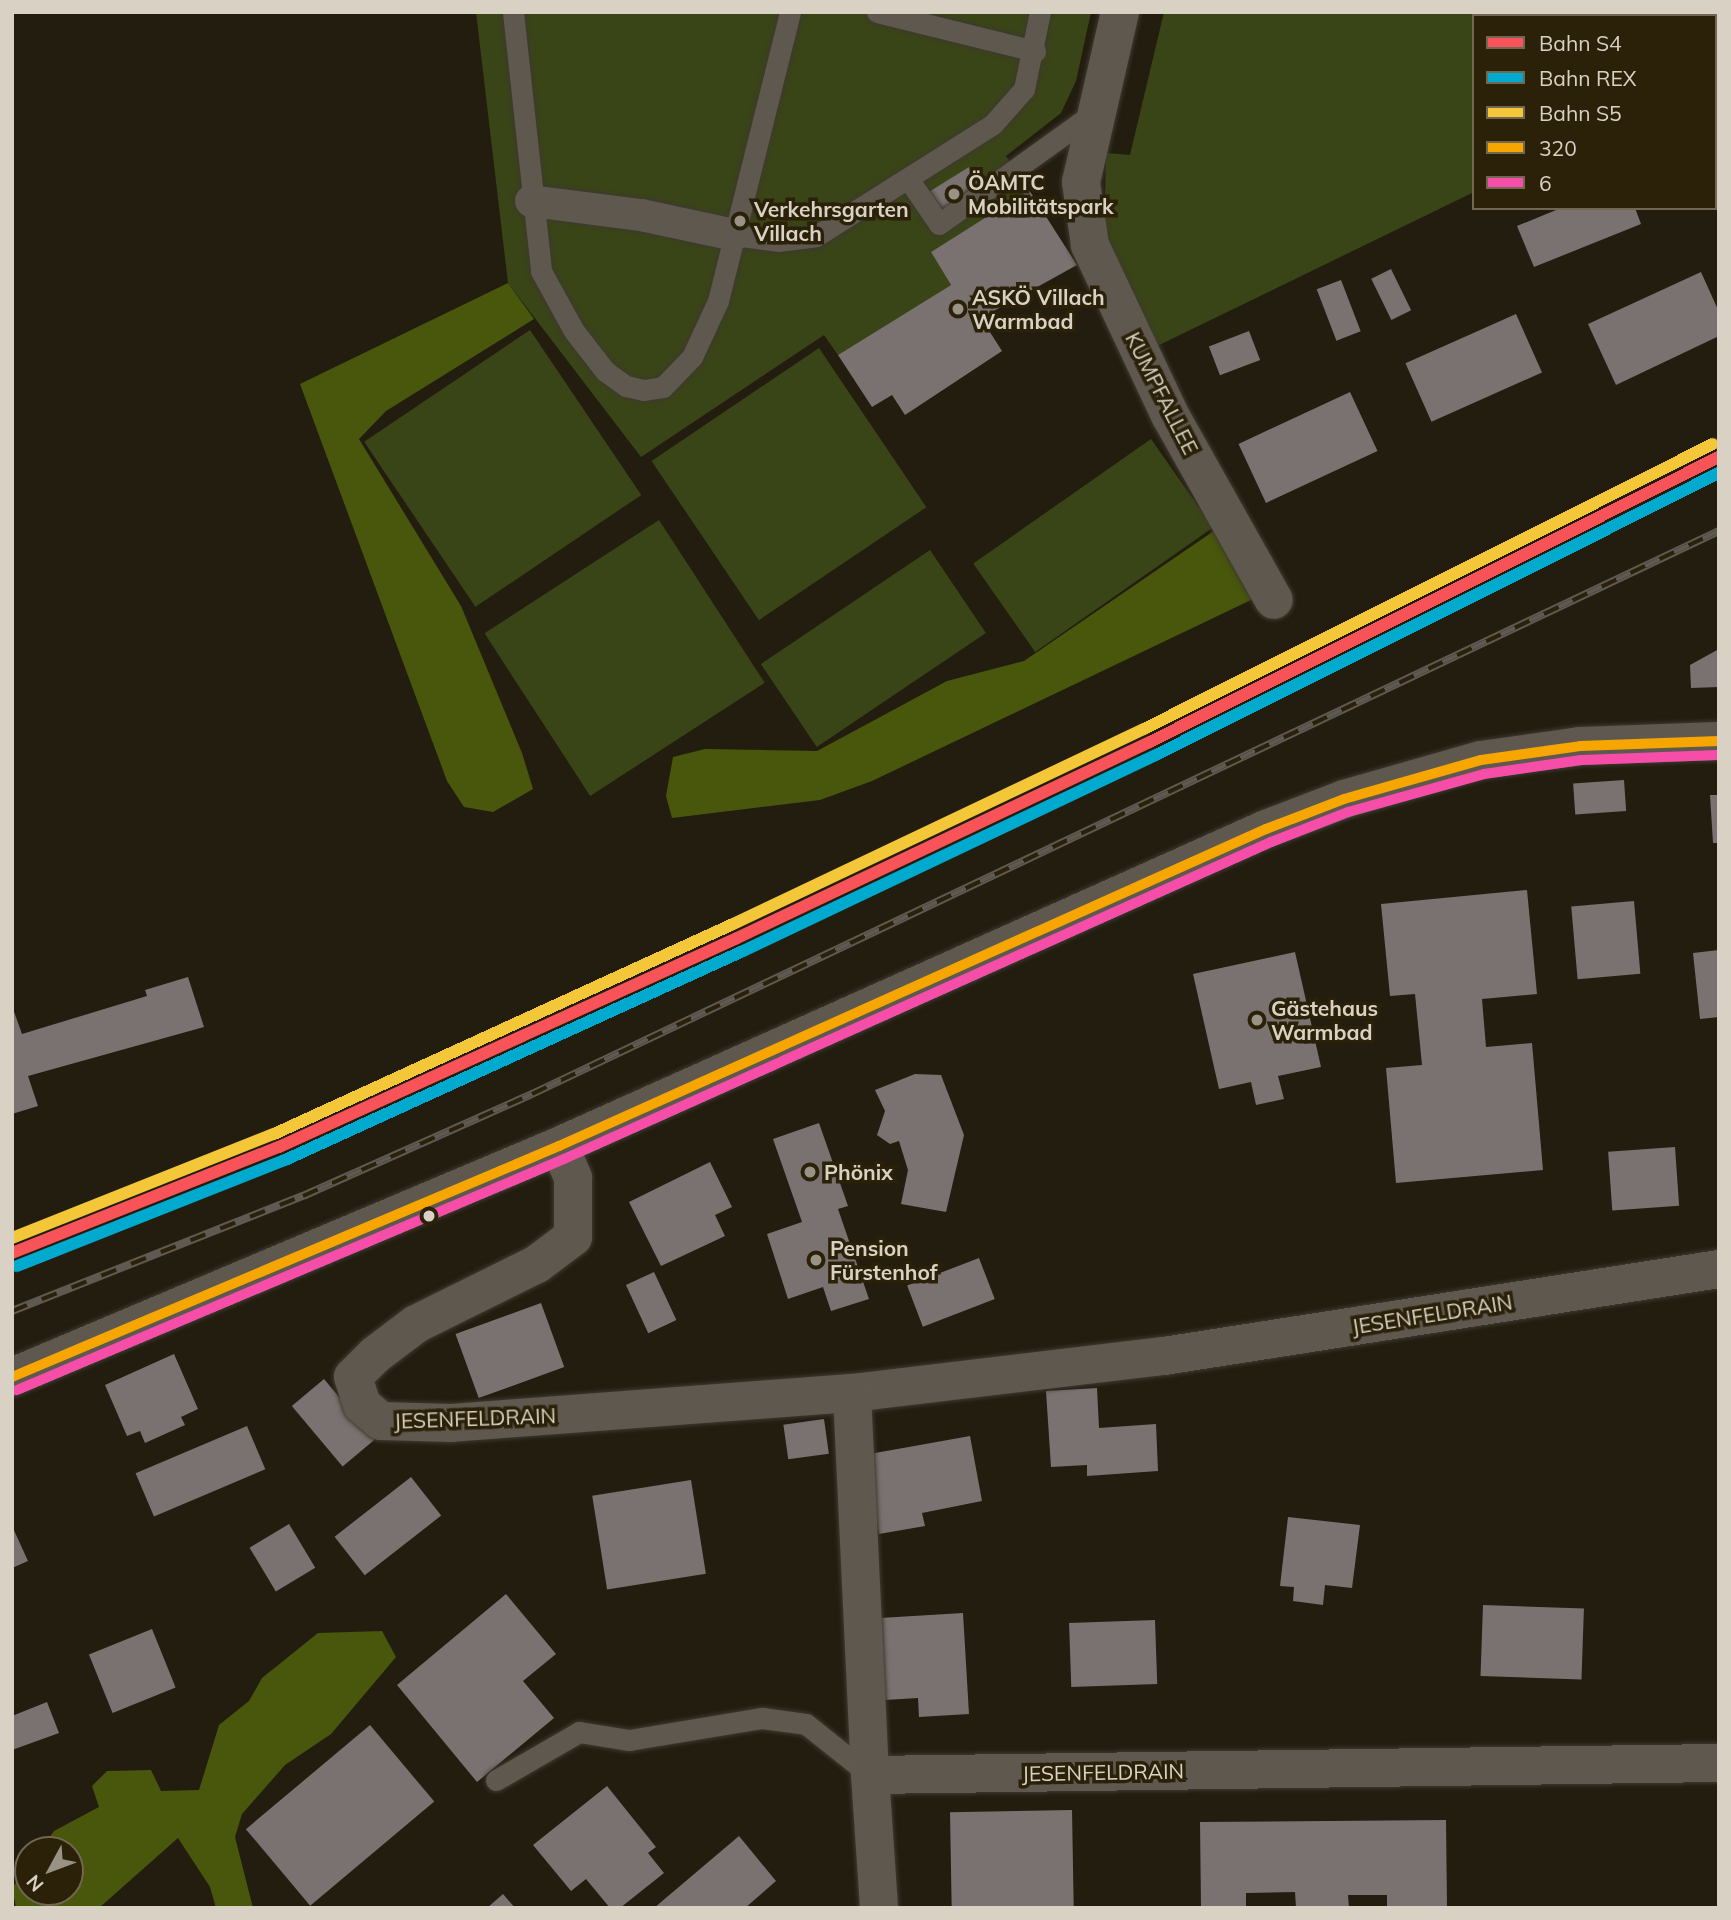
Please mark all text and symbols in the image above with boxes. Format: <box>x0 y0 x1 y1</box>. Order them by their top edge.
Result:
legend <box>1472 14 1717 210</box>
text: Bahn S4 <box>1539 30 1622 56</box>
text: Bahn REX <box>1539 65 1636 91</box>
text: Bahn S5 <box>1539 100 1622 126</box>
text: 320 <box>1539 135 1577 161</box>
place label: ÖAMTC Mobilitätspark <box>968 169 1114 219</box>
text: 6 <box>1539 170 1552 196</box>
marker: ÖAMTC Mobilitätspark <box>946 186 962 202</box>
place label: Verkehrsgarten Villach <box>754 196 909 246</box>
marker: Verkehrsgarten Villach <box>732 213 748 229</box>
place label: ASKÖ Villach Warmbad <box>972 284 1105 334</box>
marker: ASKÖ Villach Warmbad <box>950 301 966 317</box>
street label: KUMPFALLEE <box>1120 328 1204 458</box>
place label: Gästehaus Warmbad <box>1271 995 1378 1045</box>
marker: Gästehaus Warmbad <box>1249 1012 1265 1028</box>
place label: Phönix <box>824 1159 893 1185</box>
marker: Phönix <box>802 1164 818 1180</box>
unlabelled marker <box>422 1209 436 1223</box>
place label: Pension Fürstenhof <box>830 1235 938 1285</box>
marker: Pension Fürstenhof <box>808 1252 824 1268</box>
street label: JESENFELDRAIN <box>1350 1289 1514 1339</box>
street label: JESENFELDRAIN <box>393 1403 557 1433</box>
street label: JESENFELDRAIN <box>1022 1758 1184 1786</box>
north arrow <box>14 1836 84 1906</box>
text: N <box>21 1870 48 1897</box>

